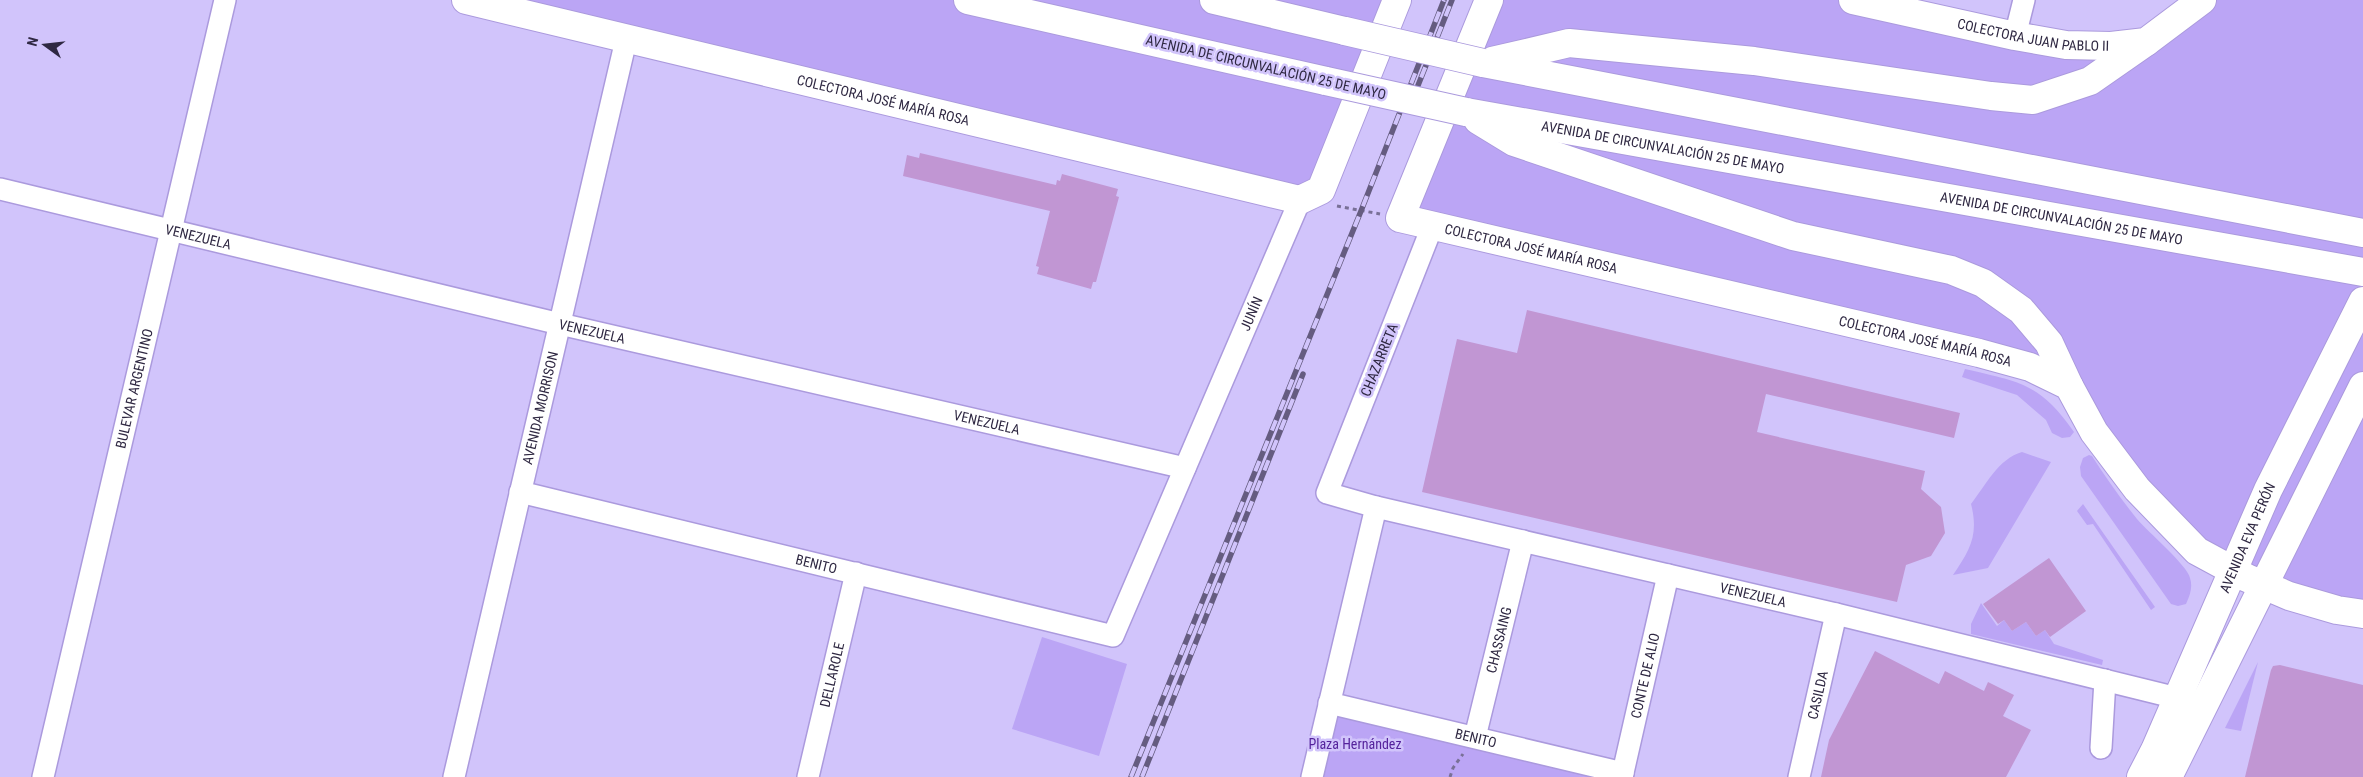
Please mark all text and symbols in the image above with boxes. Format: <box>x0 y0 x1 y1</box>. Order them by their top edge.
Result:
street label: COLECTORA JUAN PABLO II <box>1956 15 2109 54</box>
north arrow <box>20 20 70 70</box>
street label: AVENIDA DE CIRCUNVALACIÓN 25 DE MAYO <box>1144 31 1388 102</box>
text: N <box>24 35 41 48</box>
street label: COLECTORA JOSÉ MARÍA ROSA <box>795 72 971 128</box>
street label: AVENIDA DE CIRCUNVALACIÓN 25 DE MAYO <box>1540 118 1785 177</box>
street label: AVENIDA DE CIRCUNVALACIÓN 25 DE MAYO <box>1939 189 2184 248</box>
street label: VENEZUELA <box>164 221 233 252</box>
street label: COLECTORA JOSÉ MARÍA ROSA <box>1443 221 1619 276</box>
street label: JUNÍN <box>1237 294 1266 333</box>
street label: COLECTORA JOSÉ MARÍA ROSA <box>1837 313 2013 370</box>
street label: VENEZUELA <box>557 316 627 347</box>
street label: CHAZARRETA <box>1357 321 1401 399</box>
street label: BULEVAR ARGENTINO <box>112 327 156 450</box>
street label: AVENIDA MORRISON <box>519 350 561 466</box>
street label: VENEZUELA <box>952 407 1021 438</box>
street label: AVENIDA EVA PERÓN <box>2216 480 2278 595</box>
street label: BENITO <box>794 551 839 577</box>
street label: VENEZUELA <box>1718 579 1788 610</box>
street label: CHASSAING <box>1483 605 1515 675</box>
street label: CONTE DE ALIO <box>1628 631 1663 720</box>
street label: DELLAROLE <box>817 641 847 709</box>
street label: CASILDA <box>1804 669 1831 721</box>
street label: BENITO <box>1454 725 1498 751</box>
park label: Plaza Hernández <box>1308 736 1402 752</box>

